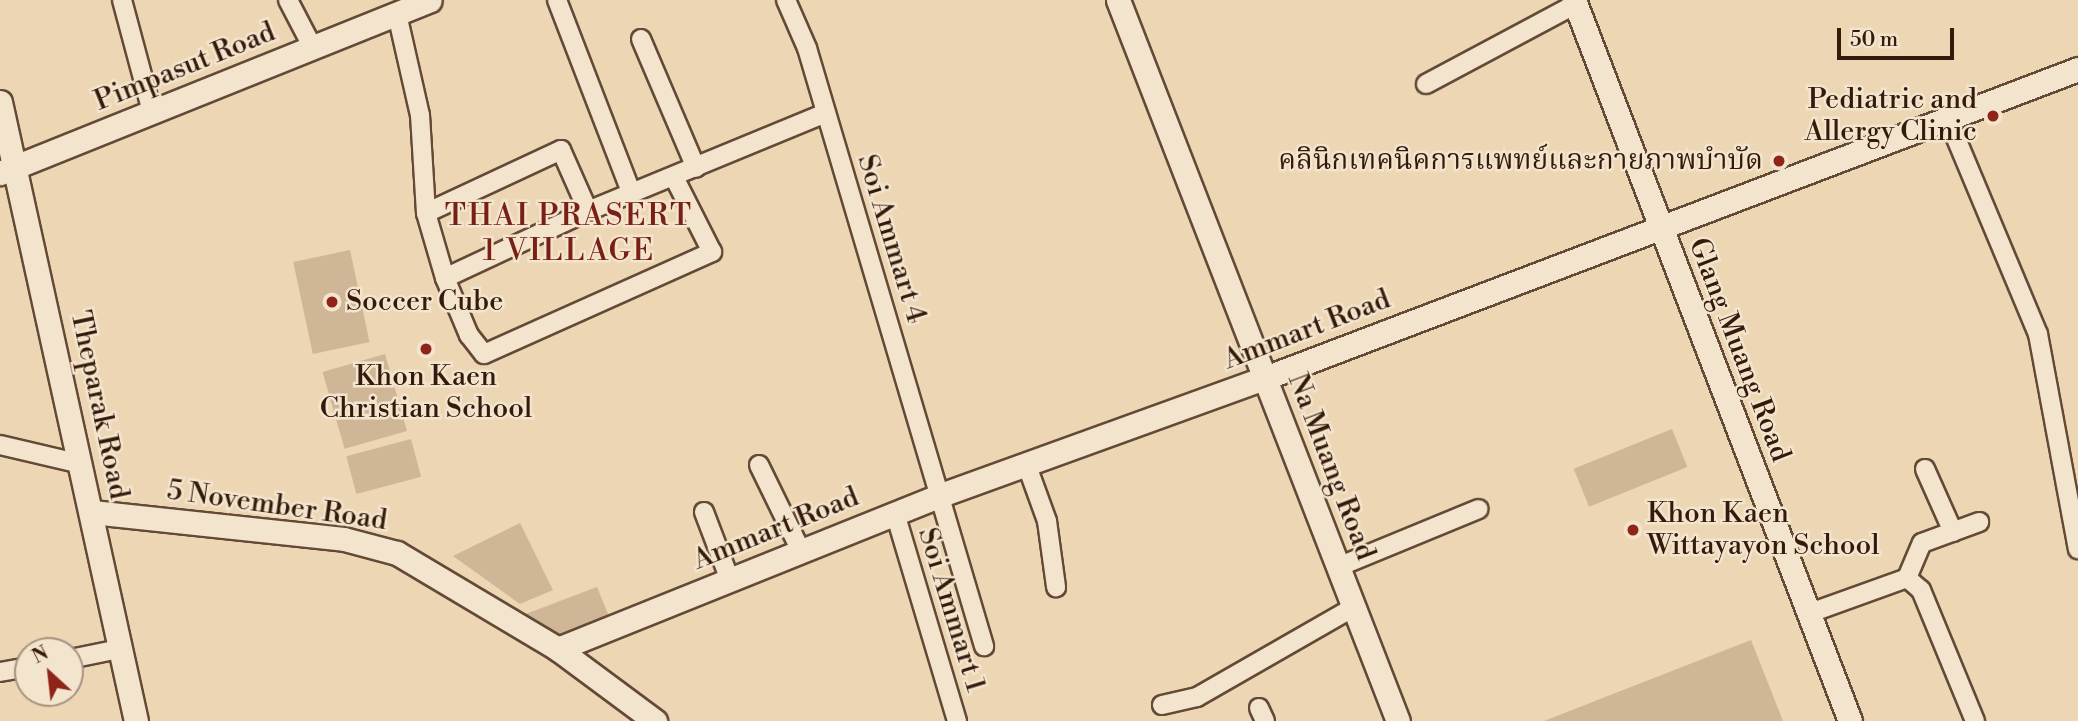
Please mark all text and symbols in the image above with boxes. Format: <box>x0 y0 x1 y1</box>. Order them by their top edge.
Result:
scale bar <box>1840 14 1957 58</box>
street label: Pimpasut Road <box>90 15 280 119</box>
text: 50 m <box>1850 27 1898 53</box>
place label: Pediatric and Allergy Clinic <box>1804 83 1977 149</box>
marker: Pediatric and Allergy Clinic <box>1983 106 2003 126</box>
place label: คลินิกเทคนิคการแพทย์และกายภาพบำบัด <box>1278 144 1763 178</box>
street label: Soi Ammart 4 <box>849 151 933 327</box>
marker: คลินิกเทคนิคการแพทย์และกายภาพบำบัด <box>1769 151 1789 171</box>
district label: THAI PRASERT 1 VILLAGE <box>446 198 692 268</box>
street label: Glang Muang Road <box>1681 233 1797 467</box>
street label: Ammart Road <box>1219 283 1395 377</box>
place label: Soccer Cube <box>346 285 503 319</box>
marker: Soccer Cube <box>324 294 340 310</box>
street label: Theparak Road <box>63 308 135 502</box>
marker: Khon Kaen Christian School <box>418 341 434 357</box>
place label: Khon Kaen Christian School <box>320 360 532 426</box>
street label: Na Muang Road <box>1280 369 1382 565</box>
street label: 5 November Road <box>165 474 389 538</box>
street label: Ammart Road <box>688 480 864 578</box>
place label: Khon Kaen Wittayayon School <box>1647 497 1880 563</box>
marker: Khon Kaen Wittayayon School <box>1625 522 1641 538</box>
street label: Soi Ammart 1 <box>910 524 992 696</box>
north arrow <box>14 637 84 707</box>
text: N <box>28 641 53 669</box>

